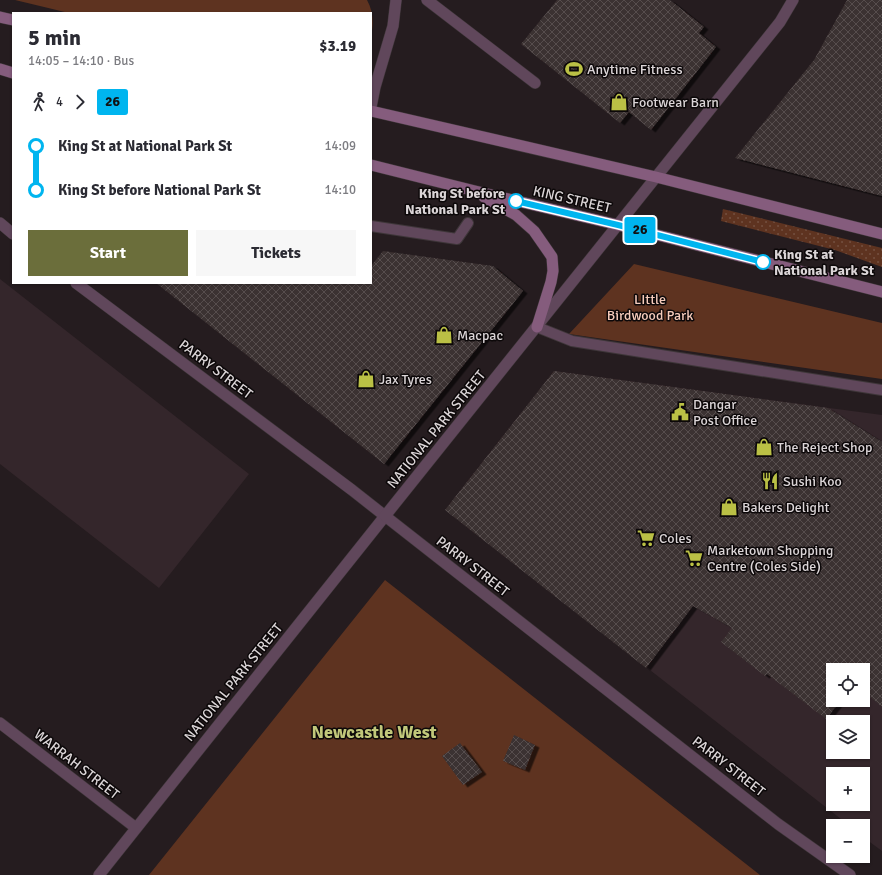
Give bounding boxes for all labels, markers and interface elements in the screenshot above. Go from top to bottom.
text: 5 min [28,24,81,51]
text: $3.19 [319,37,356,55]
text: 14:05 – 14:10 · Bus [28,53,134,69]
sports icon: Anytime Fitness [564,59,584,79]
place label: Anytime Fitness [587,61,683,78]
icon: walk [28,91,50,113]
icon: forward [69,91,91,113]
shop icon: Footwear Barn [609,92,629,112]
text: 26 [105,93,120,110]
text: 4 [56,94,63,110]
place label: Footwear Barn [632,94,719,111]
text: King St at National Park St [58,137,232,155]
text: 14:09 [324,138,356,154]
text: King St before National Park St [58,181,261,199]
text: 14:10 [324,182,356,198]
street label: KING STREET [531,182,613,217]
place label: King St before National Park St [405,185,506,218]
marker: King St before National Park St [508,193,524,209]
line badge: 26 [622,217,658,243]
text: 26 [632,221,648,238]
button: Start [28,230,188,276]
button: Tickets [196,230,356,276]
place label: King St at National Park St [774,246,875,279]
marker: King St at National Park St [755,254,771,270]
park label: LIttle Birdwood Park [607,291,693,324]
shop icon: Macpac [434,325,454,345]
place label: Macpac [457,327,503,344]
street label: PARRY STREET [176,336,256,403]
street label: NATIONAL PARK STREET [384,367,489,492]
shop icon: Jax Tyres [356,369,376,389]
place label: Jax Tyres [379,371,432,388]
place label: Dangar Post Office [693,396,757,429]
public building icon: Dangar Post Office [670,402,690,422]
shop icon: The Reject Shop [754,437,774,457]
place label: The Reject Shop [777,439,872,456]
restaurant icon: Sushi Koo [760,471,780,491]
place label: Sushi Koo [783,473,842,490]
shop icon: Bakers Delight [719,497,739,517]
place label: Bakers Delight [742,499,830,516]
supermarket icon: Coles [636,528,656,548]
place label: Coles [659,530,692,547]
street label: PARRY STREET [433,533,513,600]
place label: Marketown Shopping Centre (Coles Side) [707,542,833,575]
supermarket icon: Marketown Shopping Centre (Coles Side) [684,548,704,568]
street label: NATIONAL PARK STREET [181,620,286,745]
map controls [826,663,870,863]
button: locate [826,663,870,707]
button: layers [826,715,870,759]
district label: Newcastle West [312,721,437,743]
street label: WARRAH STREET [31,726,123,803]
street label: PARRY STREET [689,733,769,800]
button: + [826,767,870,811]
button: − [826,819,870,863]

